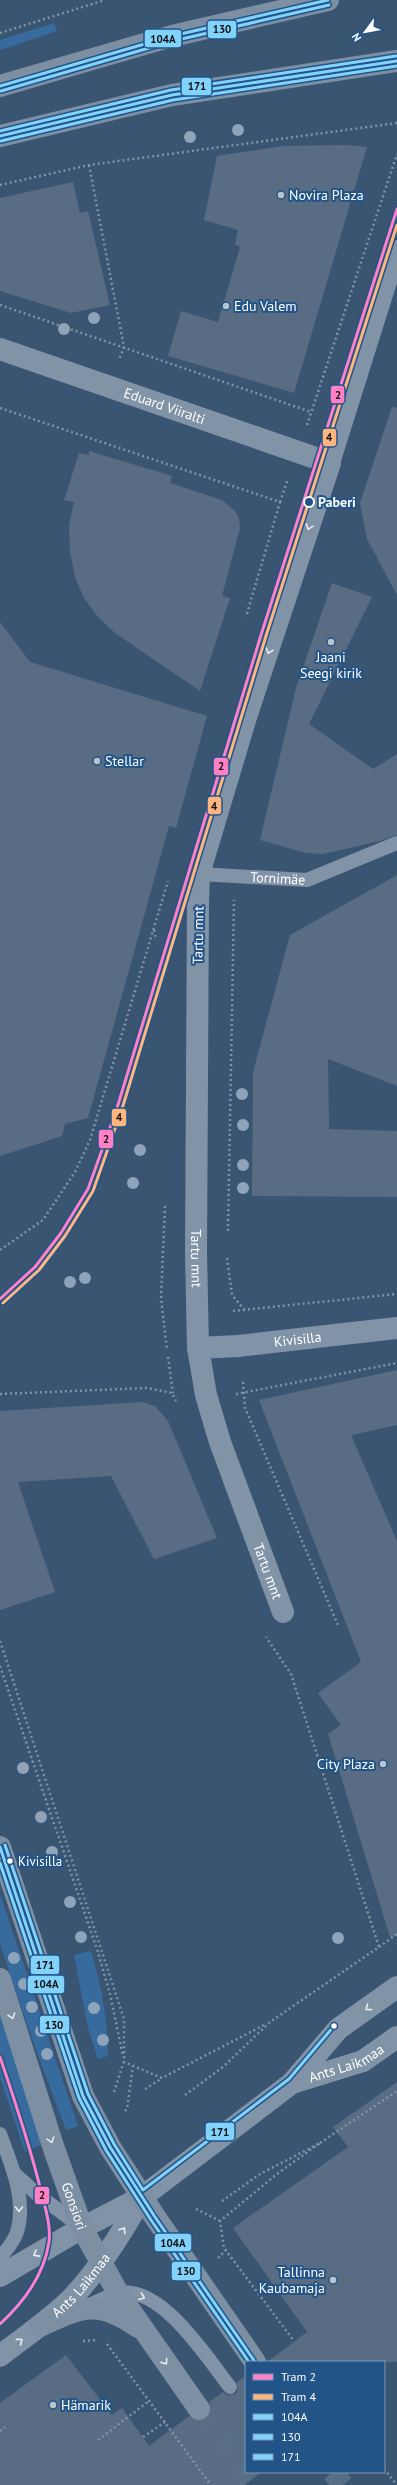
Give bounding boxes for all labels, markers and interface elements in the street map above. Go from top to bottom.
north arrow [345,12,385,52]
line badge: 130 [207,20,237,39]
text: 130 [213,22,231,36]
line badge: 104A [144,29,182,48]
text: N [349,31,364,44]
text: 104A [150,32,176,46]
line badge: 171 [181,77,212,96]
text: 171 [188,79,206,93]
place label: Novira Plaza [289,186,364,204]
marker: Novira Plaza [276,190,286,200]
place label: Edu Valem [234,297,297,315]
marker: Edu Valem [221,301,231,311]
street label: Eduard Viiralti [121,383,208,428]
line badge: 2 [330,385,345,404]
text: 2 [335,388,341,402]
line badge: 4 [322,428,337,447]
text: 4 [326,430,333,444]
place label: Paberi [318,493,356,511]
marker: Paberi [303,496,315,508]
one-way arrow [306,524,314,531]
marker: Jaani Seegi kirik [326,637,336,647]
one-way arrow [265,647,273,654]
place label: Jaani Seegi kirik [300,648,362,682]
place label: Stellar [105,752,144,770]
marker: Stellar [92,756,102,766]
line badge: 2 [213,757,229,776]
text: 2 [218,759,224,773]
line badge: 4 [207,796,222,815]
text: 4 [211,799,218,813]
street label: Tornimäe [250,868,306,889]
street label: Tartu mnt [188,905,208,964]
line badge: 4 [111,1108,127,1127]
text: 4 [116,1110,123,1124]
line badge: 2 [98,1129,114,1149]
text: 2 [103,1132,109,1146]
street label: Tartu mnt [187,1229,206,1288]
street label: Kivisilla [273,1328,322,1351]
street label: Tartu mnt [249,1541,287,1602]
place label: City Plaza [317,1755,375,1773]
marker: City Plaza [378,1759,388,1769]
place label: Kivisilla [18,1853,62,1870]
marker: Kivisilla [5,1856,15,1866]
line badge: 171 [30,1955,60,1975]
text: 171 [36,1958,54,1972]
line badge: 104A [27,1975,65,1994]
text: 104A [33,1977,59,1991]
one-way arrow [365,2003,372,2010]
one-way arrow [8,2012,16,2019]
line badge: 130 [39,2015,70,2034]
text: 130 [45,2018,63,2032]
unlabelled marker [329,2021,339,2031]
street label: Ants Laikmaa [307,2040,388,2086]
line badge: 171 [205,2122,235,2141]
text: 171 [211,2125,229,2139]
one-way arrow [46,2136,55,2143]
street label: Gonsiori [58,2180,91,2232]
line badge: 2 [34,2186,50,2205]
text: 2 [39,2188,45,2202]
one-way arrow [15,2206,23,2212]
one-way arrow [118,2228,125,2235]
line badge: 104A [154,2233,192,2252]
text: 104A [160,2236,186,2250]
one-way arrow [33,2249,40,2256]
street label: Ants Laikmaa [48,2249,114,2321]
line badge: 130 [171,2261,201,2281]
place label: Tallinna Kaubamaja [259,2263,325,2297]
text: 130 [177,2264,195,2278]
marker: Tallinna Kaubamaja [328,2275,338,2285]
one-way arrow [139,2292,146,2300]
one-way arrow [16,2338,23,2346]
one-way arrow [160,2358,168,2365]
legend [245,2361,385,2473]
text: Tram 2 [281,2369,316,2384]
text: Tram 4 [281,2389,316,2404]
place label: Hämarik [61,2396,111,2414]
marker: Hämarik [48,2400,58,2410]
text: 104A [281,2409,308,2424]
text: 130 [281,2429,301,2444]
text: 171 [281,2449,301,2464]

